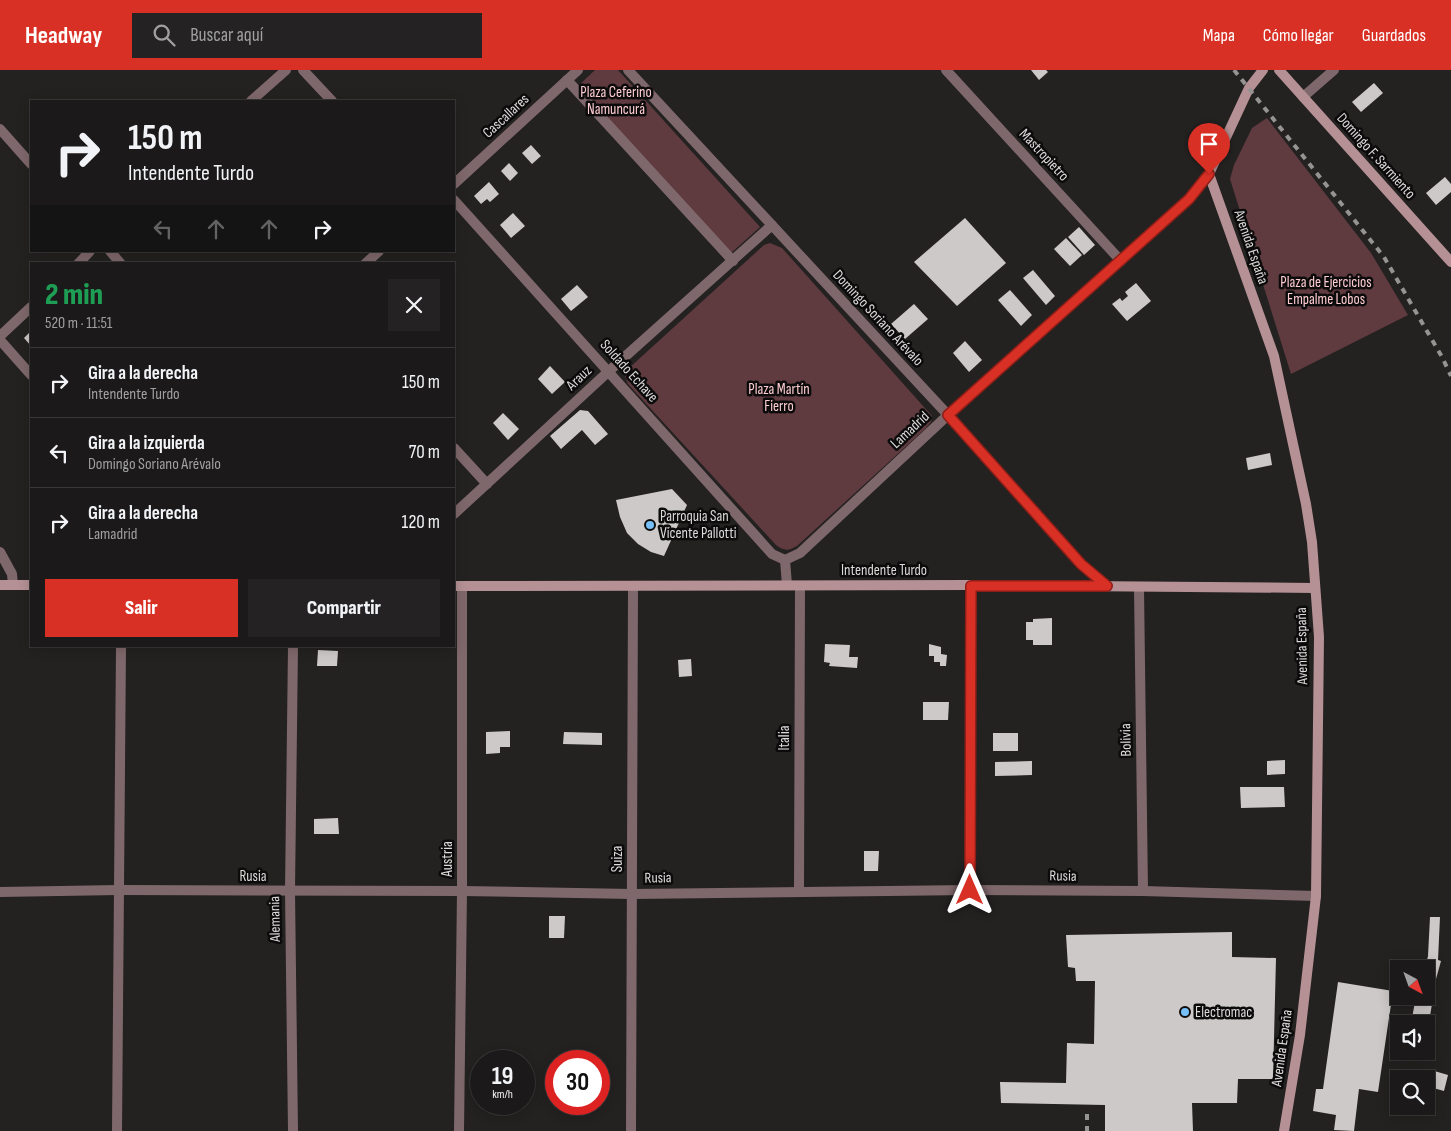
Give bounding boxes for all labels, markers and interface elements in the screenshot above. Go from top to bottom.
search box [132,13,482,58]
text: Headway [25,21,102,50]
icon: search [150,21,178,49]
text: Buscar aquí [190,24,263,47]
text: Mapa [1203,25,1235,46]
text: Cómo llegar [1263,25,1334,46]
text: Guardados [1362,25,1426,46]
park label: Plaza Ceferino Namuncurá [580,83,652,119]
street label: Cascallares [479,90,533,142]
street label: Domingo F. Sarmiento [1332,109,1420,203]
text: 150 m [128,117,202,160]
icon: right [45,120,110,185]
pin [1188,123,1230,174]
street label: Mastropietro [1015,125,1073,185]
icon: arrive [1195,130,1223,158]
text: Intendente Turdo [128,160,254,187]
street label: Avenida España [1229,206,1273,287]
icon: left [149,215,177,243]
icon: ahead [202,215,230,243]
icon: ahead [255,215,283,243]
icon: right [308,215,336,243]
street label: Domingo Soriano Arévalo [829,266,927,370]
park label: Plaza de Ejercicios Empalme Lobos [1280,273,1372,309]
text: 2 min [45,277,103,313]
button: close [388,279,440,331]
text: 520 m · 11:51 [45,314,112,333]
street label: Soldado Echave [596,336,662,406]
street label: Arauz [561,361,596,395]
text: Gira a la derecha [88,362,198,385]
icon: right [45,369,73,397]
text: 150 m [402,371,440,394]
park label: Plaza Martín Fierro [748,380,810,416]
text: Intendente Turdo [88,385,180,404]
street label: Lamadrid [887,407,933,453]
text: Gira a la izquierda [88,432,205,455]
icon: left [45,439,73,467]
text: 70 m [409,441,440,464]
text: Domingo Soriano Arévalo [88,455,221,474]
text: Gira a la derecha [88,502,198,525]
place label: Parroquia San Vicente Pallotti [660,507,737,543]
icon: right [45,509,73,537]
text: 120 m [402,511,440,534]
marker: Parroquia San Vicente Pallotti [644,519,656,531]
text: Lamadrid [88,525,137,544]
street label: Intendente Turdo [841,561,927,580]
button: Salir [45,579,238,637]
button: Compartir [248,579,440,637]
street label: Avenida España [1292,607,1312,686]
street label: Bolivia [1116,723,1136,757]
street label: Italia [775,725,794,750]
street label: Austria [438,841,457,878]
street label: Suiza [608,845,627,872]
position arrow [943,863,995,915]
street label: Rusia [1049,866,1077,886]
street label: Rusia [239,867,267,886]
street label: Rusia [644,868,672,888]
street label: Alemania [265,896,285,943]
north arrow [1390,960,1435,1005]
map controls [1390,960,1435,1115]
place label: Electromac [1195,1003,1252,1022]
marker: Electromac [1179,1006,1191,1018]
street label: Avenida España [1267,1008,1297,1089]
button: sound [1390,1015,1435,1060]
speed limit sign: 30 [545,1050,610,1115]
text: 19 [492,1061,513,1092]
button: search [1390,1070,1435,1115]
text: km/h [492,1087,513,1102]

